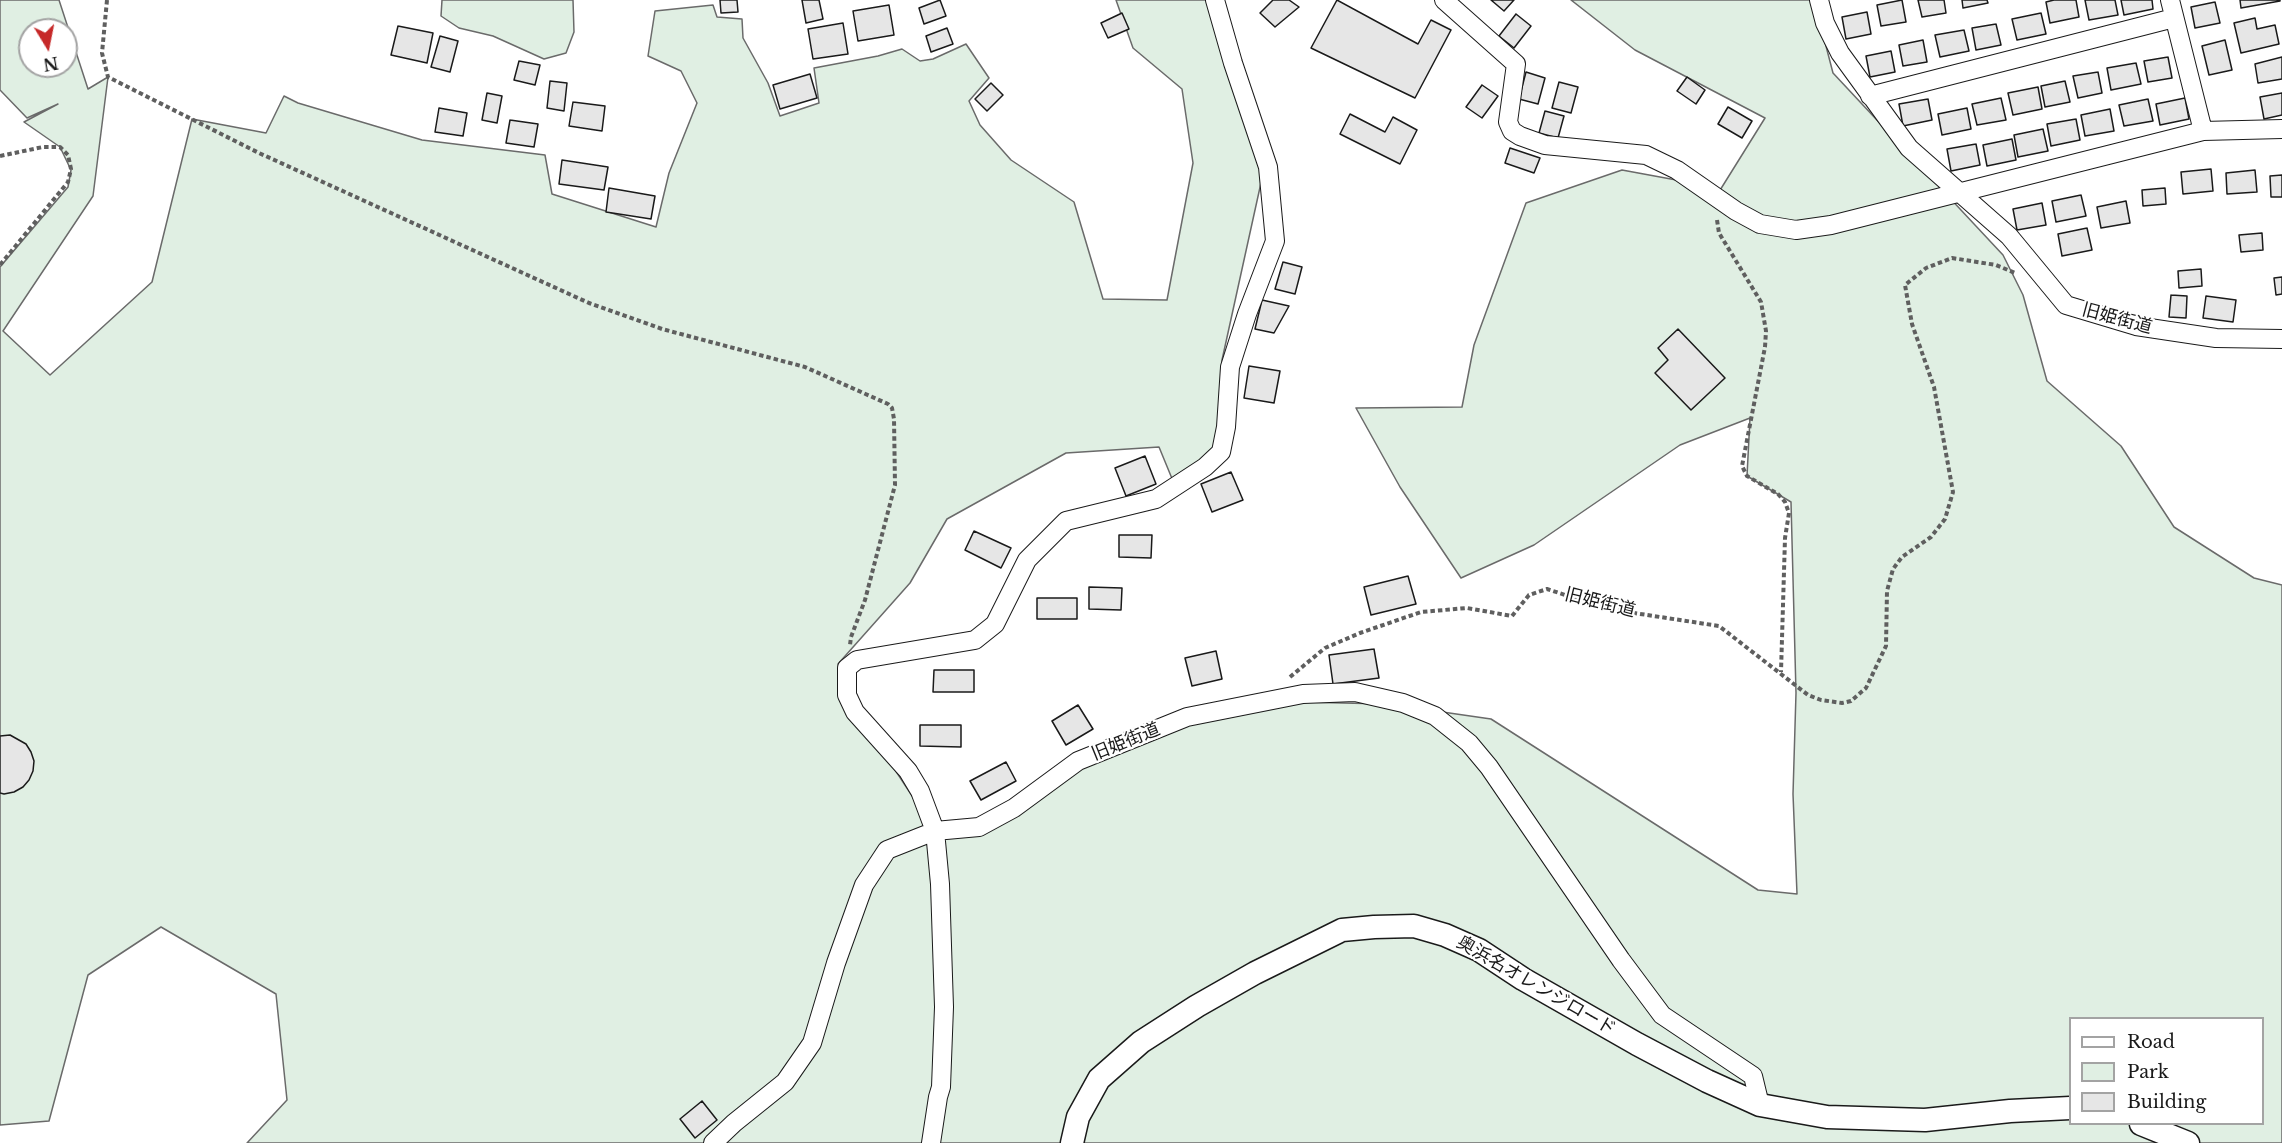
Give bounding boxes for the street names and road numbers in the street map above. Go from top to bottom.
street label: 旧姫街道 [2079,299,2155,339]
street label: 旧姫街道 [1562,584,1638,622]
street label: 旧姫街道 [1089,719,1163,765]
street label: 奥浜名オレンジロード [1453,932,1619,1040]

